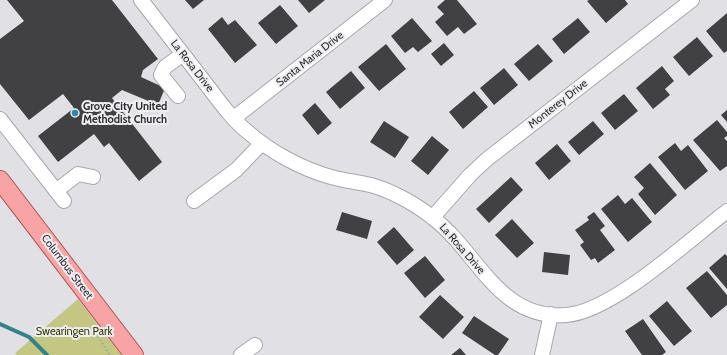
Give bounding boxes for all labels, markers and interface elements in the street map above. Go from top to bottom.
street label: Santa Maria Drive [274,29,346,89]
street label: La Rosa Drive [167,37,217,95]
street label: Monterey Drive [526,77,590,131]
place label: Grove City United Methodist Church [83,100,167,126]
marker: Grove City United Methodist Church [70,108,80,118]
street label: La Rosa Drive [436,221,488,277]
street label: Columbus Street [38,232,96,302]
park label: Swearingen Park [36,325,112,339]

